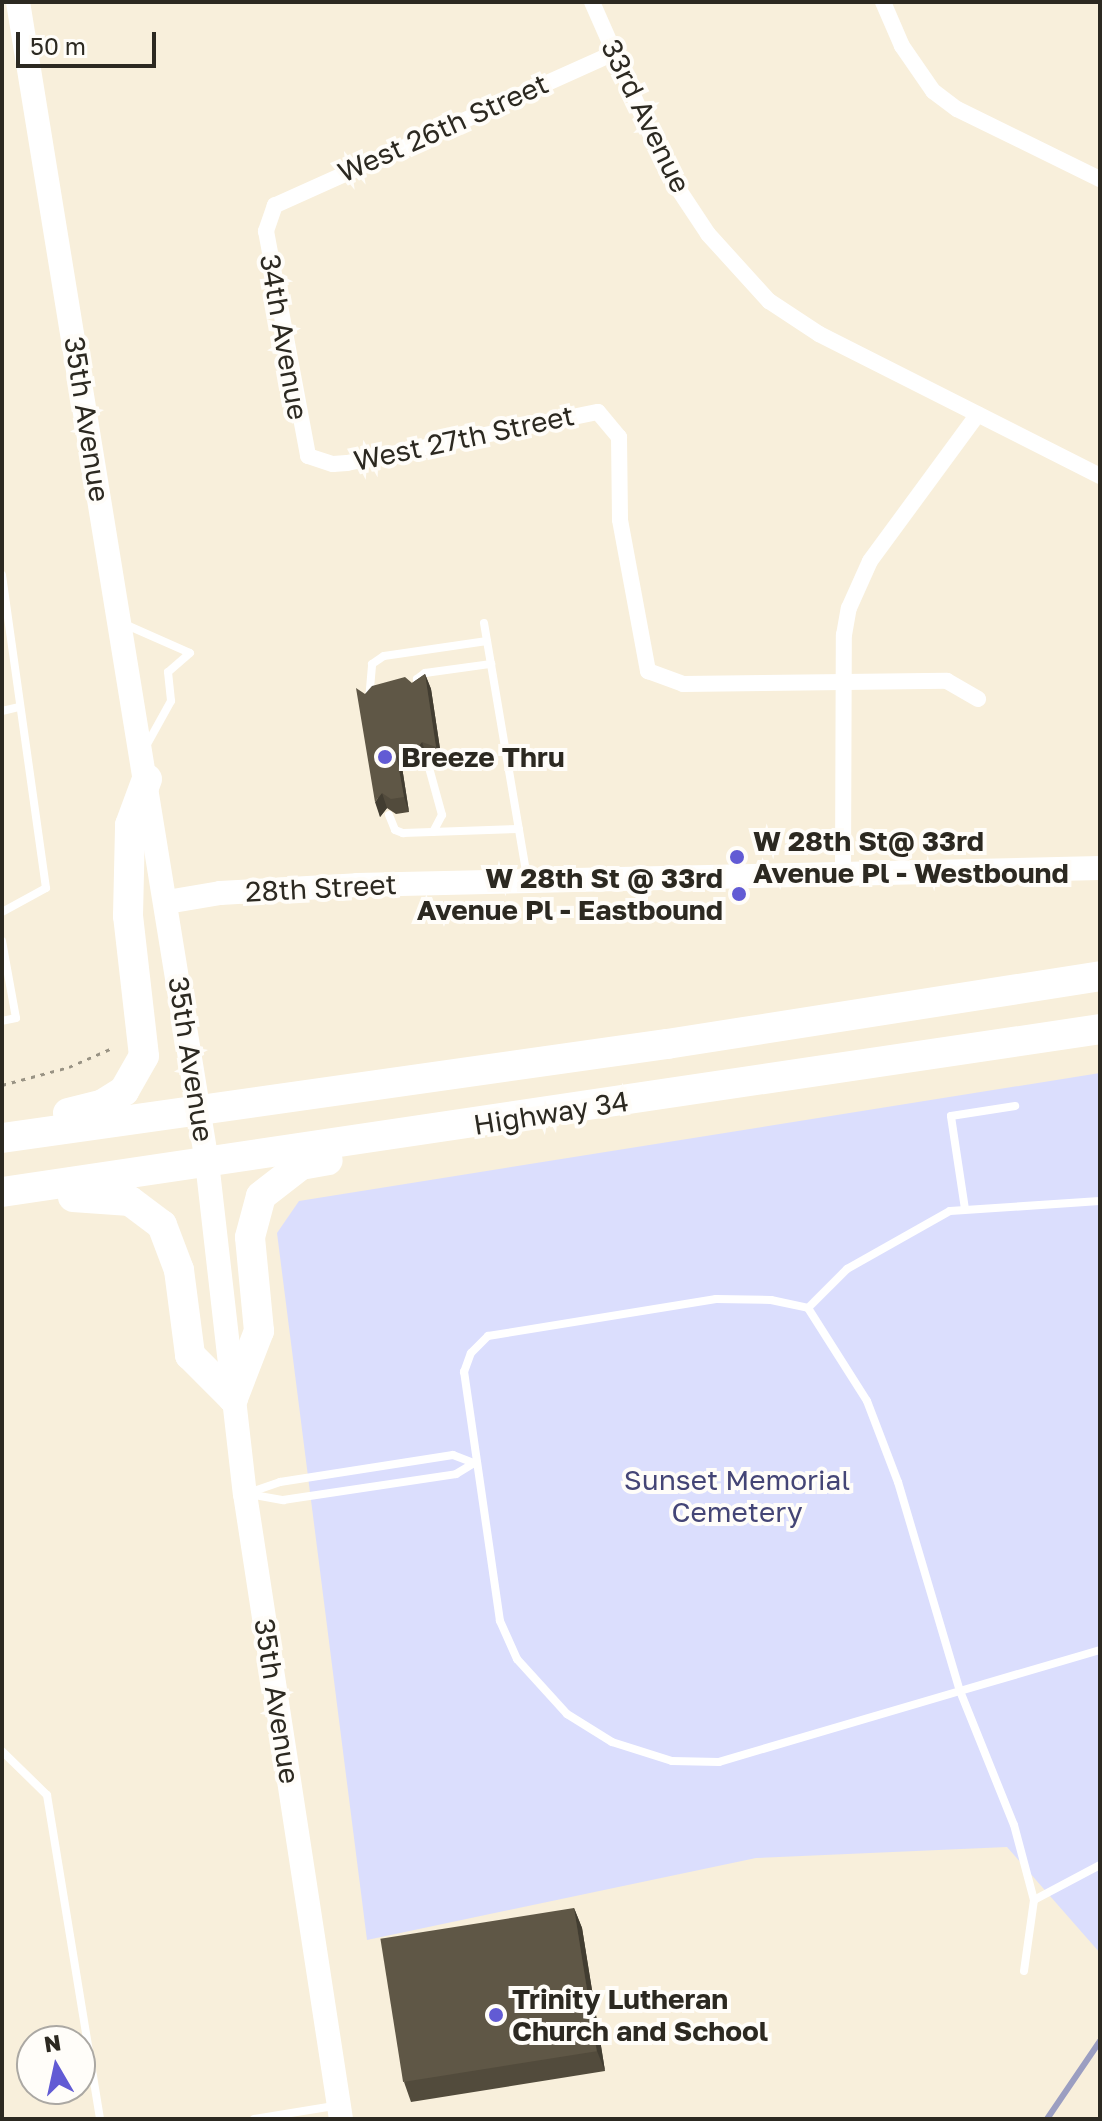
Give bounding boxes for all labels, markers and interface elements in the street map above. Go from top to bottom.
scale bar [20,16,160,66]
text: 50 m [30,31,86,60]
street label: 33rd Avenue [594,34,698,198]
street label: West 26th Street [333,67,553,189]
street label: 34th Avenue [253,251,315,423]
street label: 35th Avenue [57,334,117,504]
street label: West 27th Street [351,398,577,478]
place label: Breeze Thru [401,740,565,774]
marker: Breeze Thru [376,748,394,766]
place label: W 28th St@ 33rd Avenue Pl - Westbound [753,824,1069,890]
marker: W 28th St@ 33rd Avenue Pl - Westbound [728,848,746,866]
place label: W 28th St @ 33rd Avenue Pl - Eastbound [417,861,723,927]
street label: 28th Street [244,867,398,909]
marker: W 28th St @ 33rd Avenue Pl - Eastbound [730,885,748,903]
street label: 35th Avenue [161,974,221,1144]
street label: Highway 34 [471,1084,631,1142]
park label: Sunset Memorial Cemetery [624,1463,850,1529]
street label: 35th Avenue [247,1616,307,1786]
place label: Trinity Lutheran Church and School [512,1982,768,2048]
marker: Trinity Lutheran Church and School [487,2006,505,2024]
north arrow [16,2025,96,2105]
text: N [42,2028,63,2057]

